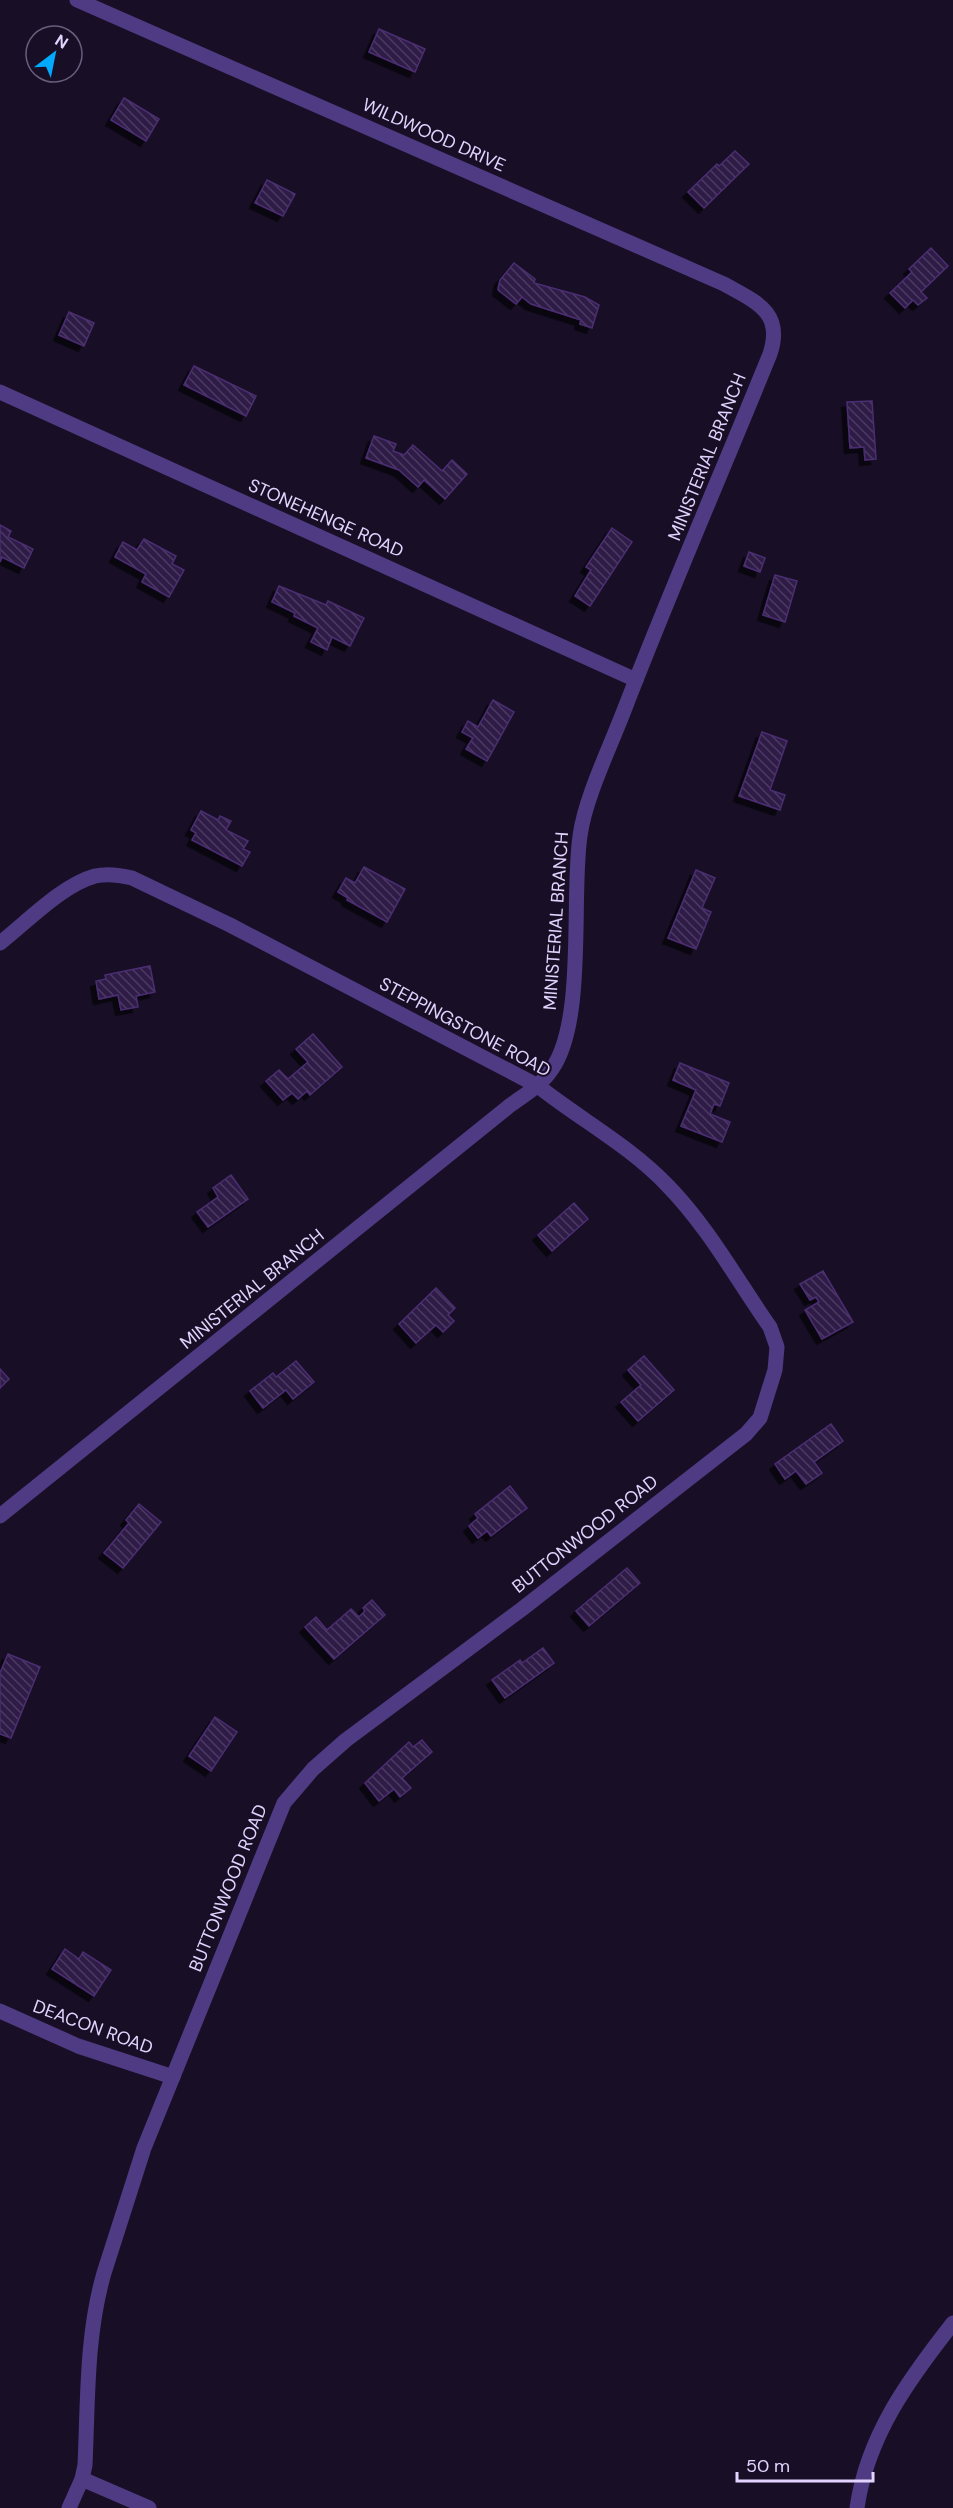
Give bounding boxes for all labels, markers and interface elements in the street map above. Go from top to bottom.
north arrow [24,24,84,84]
text: N [51,30,72,54]
street label: WILDWOOD DRIVE [359,93,509,177]
street label: MINISTERIAL BRANCH [662,370,752,544]
street label: STONEHENGE ROAD [245,473,407,563]
street label: MINISTERIAL BRANCH [538,831,574,1011]
street label: STEPPINGSTONE ROAD [375,972,555,1082]
street label: MINISTERIAL BRANCH [175,1223,329,1355]
street label: BUTTONWOOD ROAD [507,1470,663,1598]
street label: BUTTONWOOD ROAD [183,1801,273,1975]
street label: DEACON ROAD [30,1994,156,2060]
scale bar [737,2445,874,2483]
text: 50 m [746,2454,790,2478]

